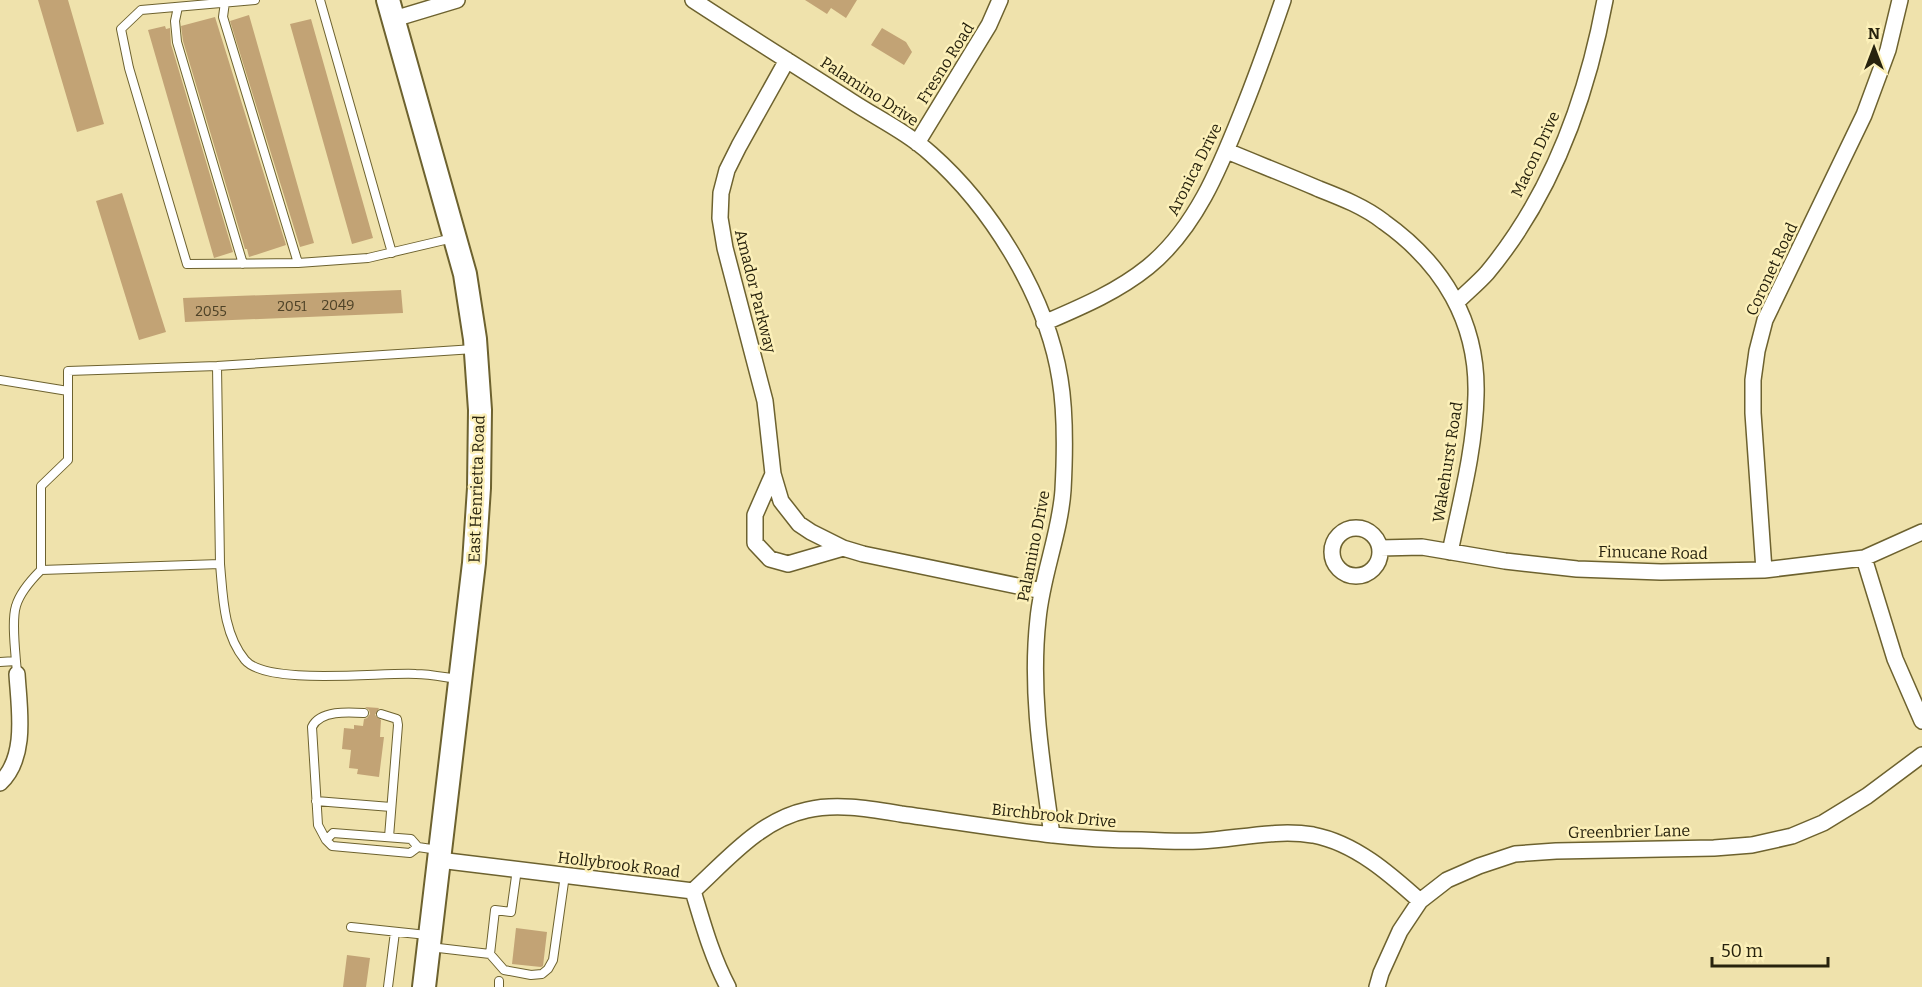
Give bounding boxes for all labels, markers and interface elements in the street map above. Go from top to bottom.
north arrow [1844,18,1904,78]
street label: Fresno Road [913,19,978,107]
text: N [1868,24,1880,43]
street label: Palamino Drive [817,53,922,130]
street label: Macon Drive [1507,108,1564,200]
street label: Aronica Drive [1163,120,1226,219]
street label: Coronet Road [1742,219,1802,319]
street label: Amador Parkway [731,227,780,355]
house number: 2049 [322,297,354,314]
house number: 2051 [277,298,307,315]
house number: 2055 [195,303,227,320]
street label: Wakehurst Road [1429,400,1467,524]
street label: East Henrietta Road [464,414,489,563]
street label: Palamino Drive [1013,489,1054,603]
street label: Finucane Road [1598,542,1709,563]
street label: Birchbrook Drive [991,799,1117,831]
street label: Greenbrier Lane [1568,821,1690,842]
street label: Hollybrook Road [557,848,682,881]
scale bar [1712,930,1828,968]
text: 50 m [1721,940,1763,962]

